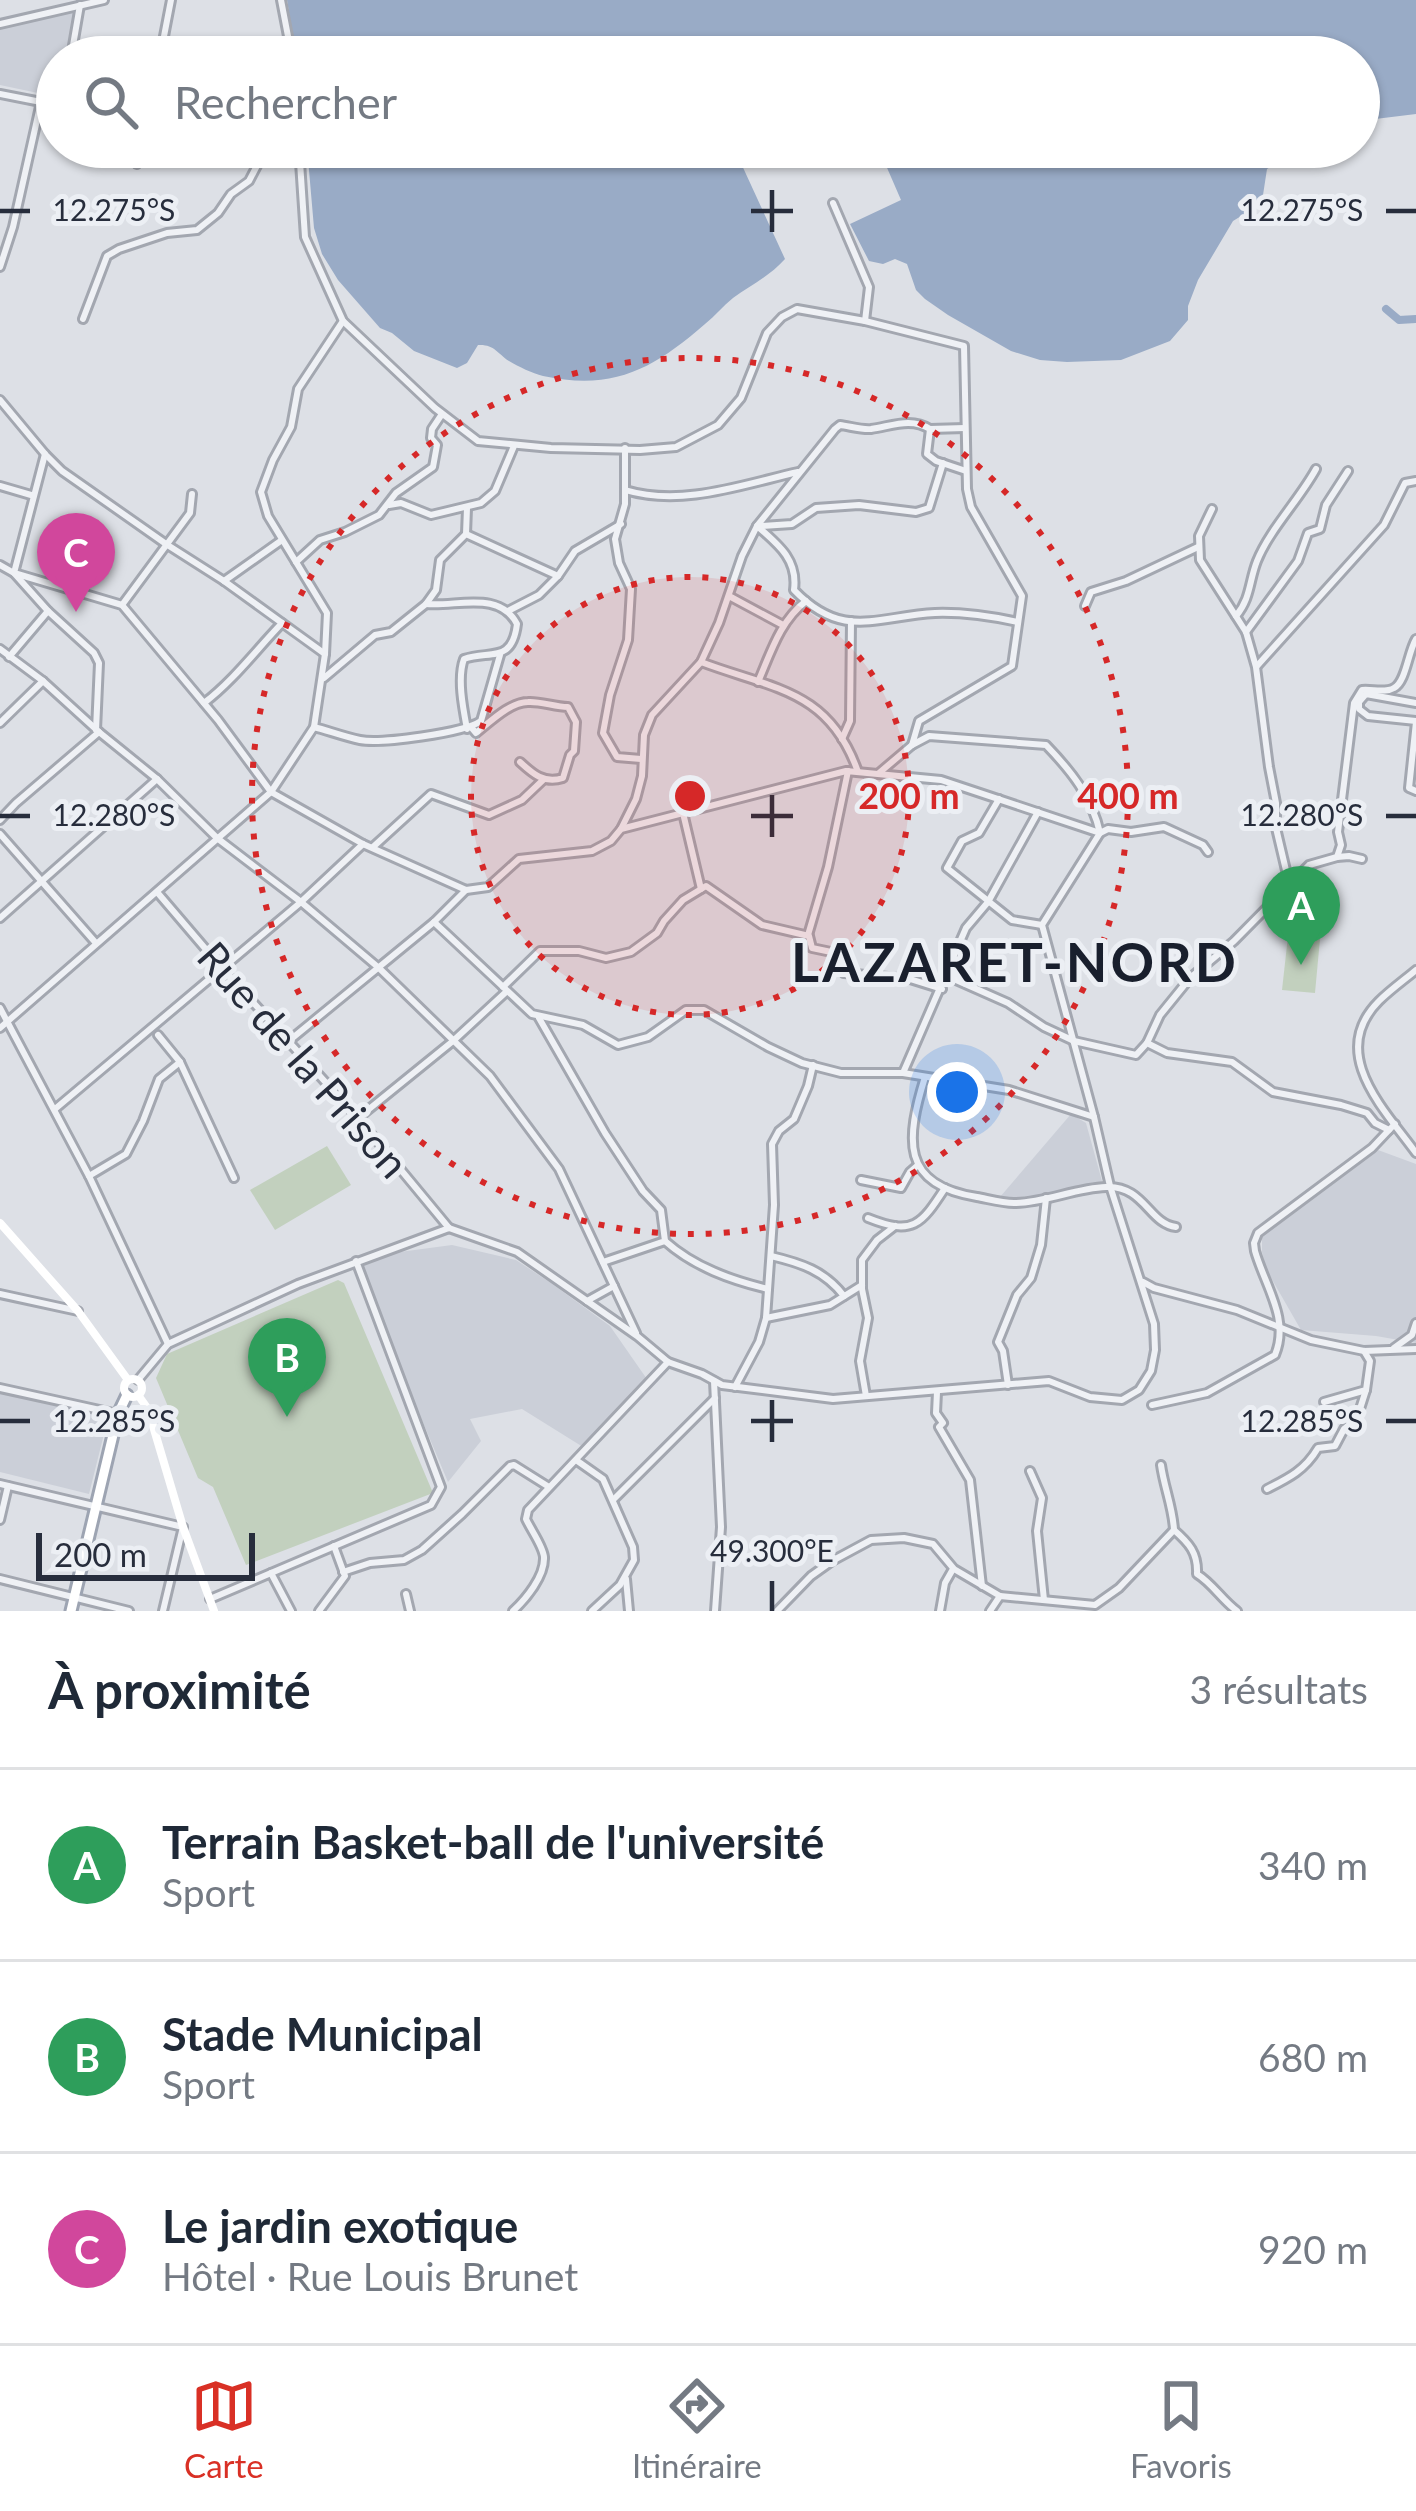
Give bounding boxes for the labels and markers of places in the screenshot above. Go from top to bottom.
pin: C [37,513,115,612]
centre of rings [669,775,711,817]
pin: A [1262,866,1340,965]
pin: B [248,1318,326,1417]

